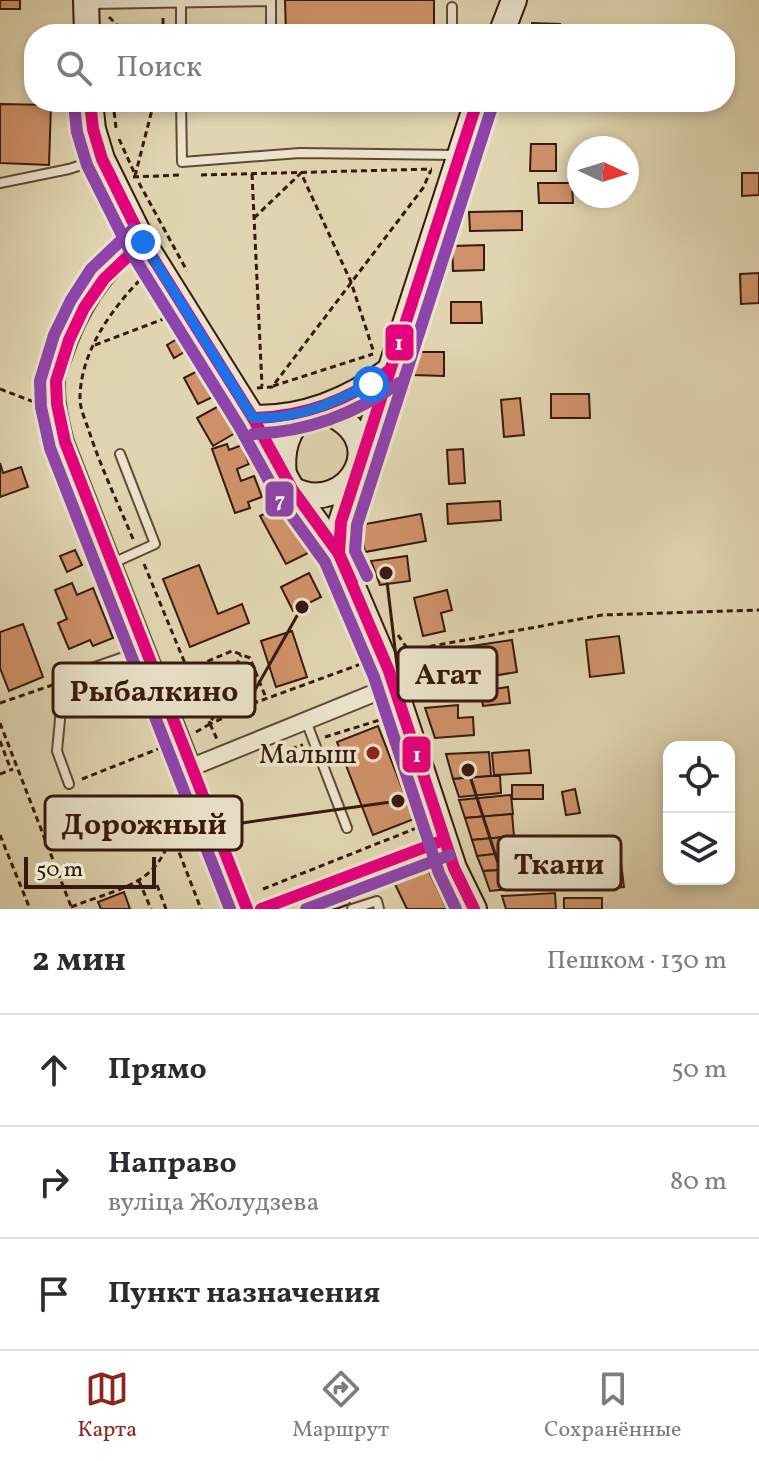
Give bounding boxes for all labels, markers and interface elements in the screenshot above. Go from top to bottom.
search box [24,24,735,112]
icon: search [52,46,96,90]
text: Поиск [116,47,202,89]
north arrow [567,136,639,208]
route end [125,224,161,260]
line badge: 1 [384,323,415,362]
text: 1 [395,329,403,360]
route start [353,366,389,402]
line badge: 7 [264,480,295,518]
text: 7 [275,486,285,517]
callout: Агат [398,647,497,701]
text: Агат [414,655,482,697]
callout: Рыбалкино [53,663,255,717]
text: Рыбалкино [69,672,239,714]
line badge: 1 [401,735,432,774]
place label: Малыш [259,736,357,775]
text: 1 [413,741,421,772]
map controls [663,741,735,885]
button: locate [663,741,735,813]
marker: Малыш [364,744,382,762]
callout: Дорожный [45,796,242,850]
text: Дорожный [61,805,227,847]
button: layers [663,813,735,885]
callout: Ткани [498,836,621,890]
text: Ткани [514,845,604,887]
scale bar [24,853,156,889]
text: 50 m [36,855,83,886]
text: 2 мин [32,938,126,985]
text: Пешком · 130 m [547,943,727,979]
icon: ahead [32,1048,76,1092]
text: Прямо [108,1049,207,1091]
text: 50 m [671,1052,727,1088]
text: Направо [108,1143,237,1185]
icon: right [32,1160,76,1204]
text: 80 m [670,1164,727,1200]
text: вуліца Жолудзева [108,1185,319,1221]
icon: arrive [32,1272,76,1316]
text: Пункт назначения [108,1273,380,1315]
tab: Карта [77,1367,137,1446]
tab: Маршрут [292,1367,389,1446]
tab: Сохранённые [544,1367,681,1446]

